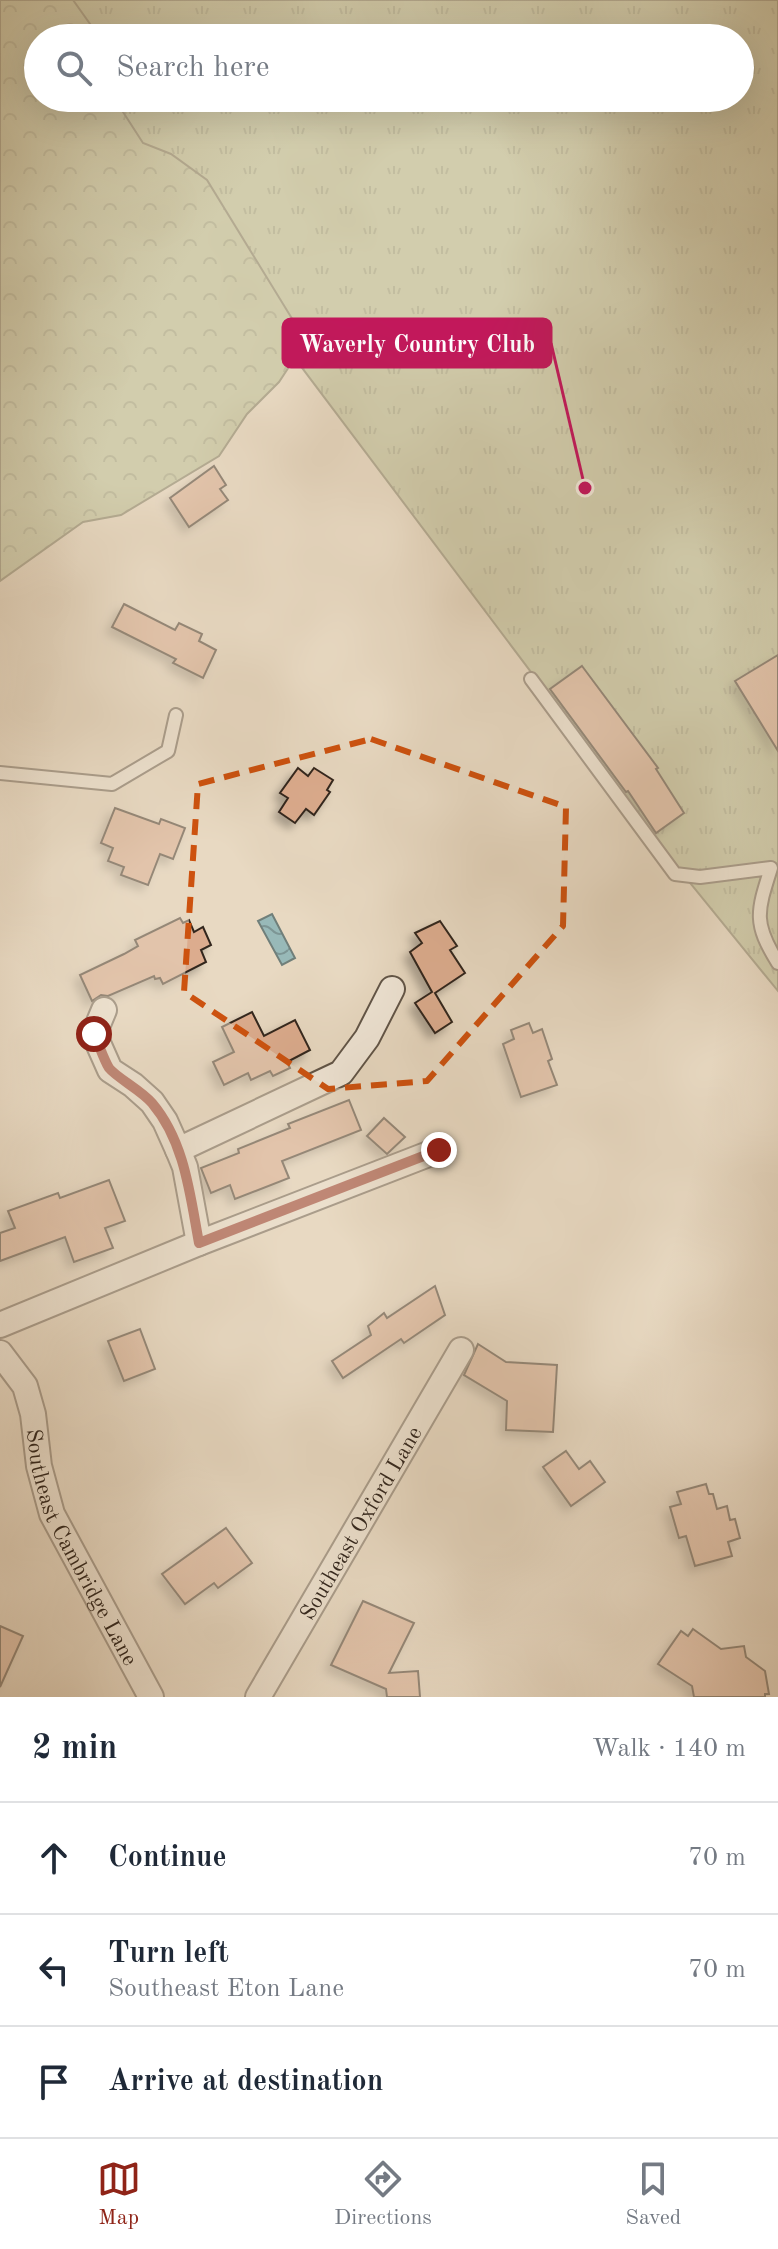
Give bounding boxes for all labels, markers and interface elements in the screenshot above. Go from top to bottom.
search box [24,24,754,112]
icon: search [52,46,96,90]
text: Search here [116,53,270,83]
callout: Waverly Country Club [283,319,551,367]
text: Waverly Country Club [299,334,535,358]
route start [76,1016,112,1052]
route end [421,1132,457,1168]
street label: Southeast Oxford Lane [297,1423,427,1624]
street label: Southeast Cambridge Lane [22,1428,141,1670]
text: 2 min [32,1732,117,1766]
text: Walk · 140 m [592,1736,746,1762]
icon: ahead [32,1836,76,1880]
text: Continue [108,1843,227,1873]
text: 70 m [688,1845,746,1871]
text: Turn left [108,1939,229,1969]
icon: left [32,1948,76,1992]
text: 70 m [688,1957,746,1983]
text: Southeast Eton Lane [108,1976,344,2002]
icon: arrive [32,2060,76,2104]
text: Arrive at destination [108,2067,383,2097]
tab: Map [97,2157,141,2232]
tab: Directions [334,2157,432,2232]
tab: Saved [625,2157,681,2232]

